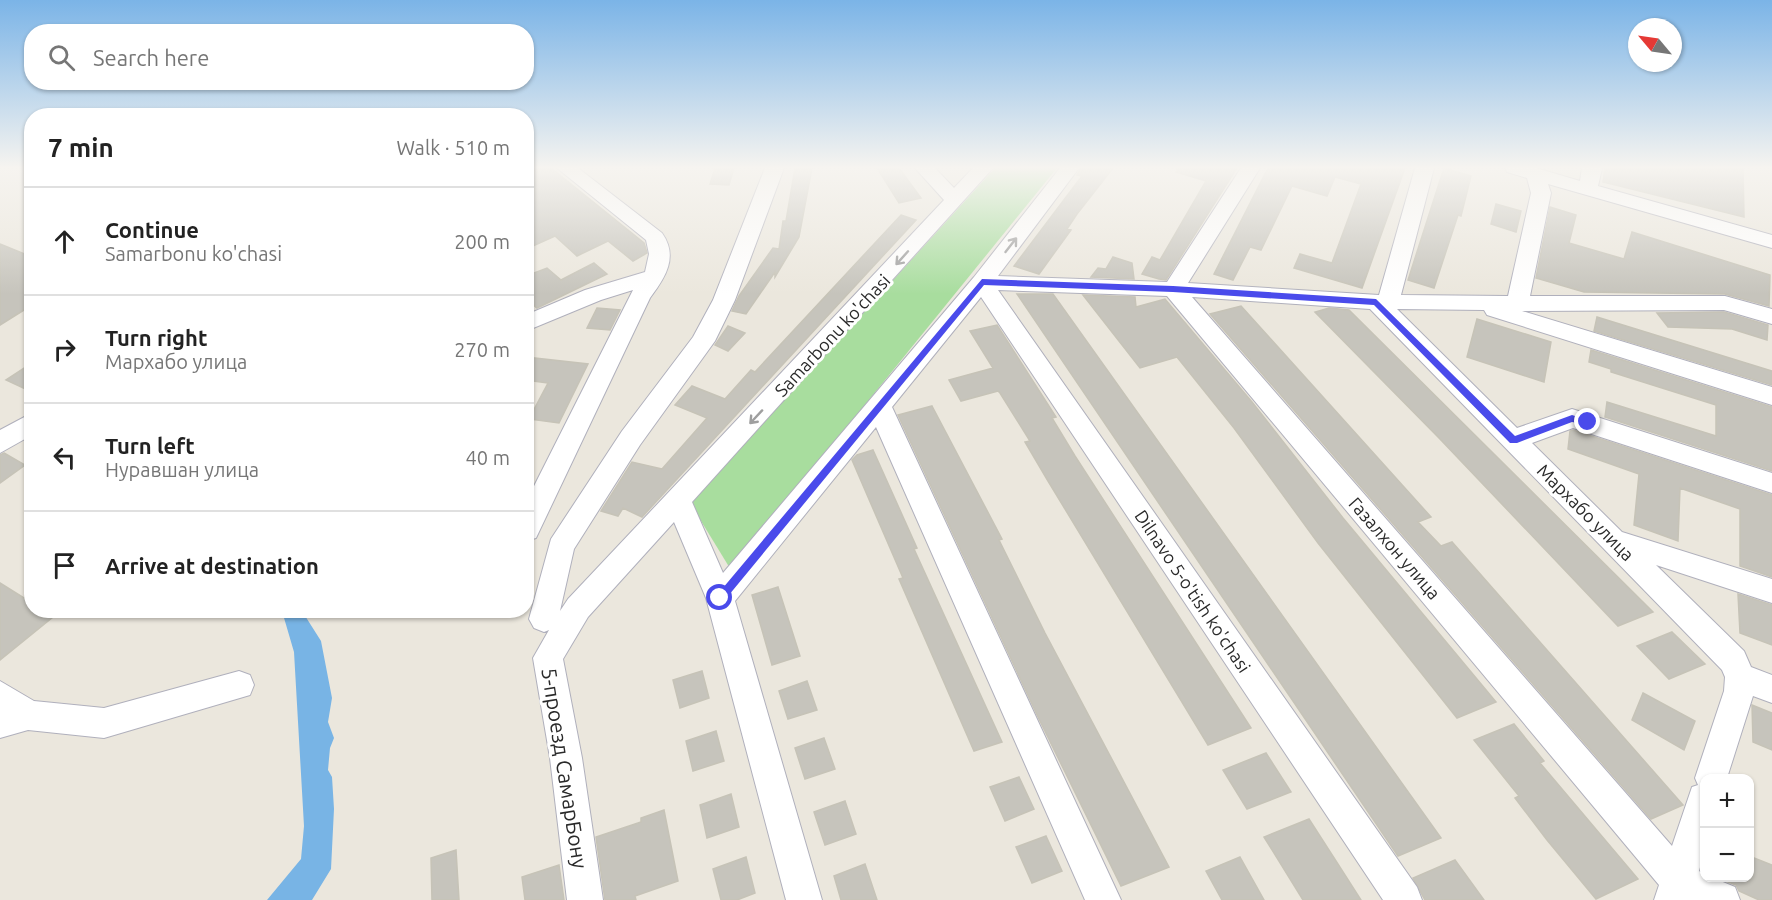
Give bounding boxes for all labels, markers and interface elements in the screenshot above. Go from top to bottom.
north arrow [1628,18,1682,72]
search box [24,24,534,90]
icon: search [45,41,78,74]
text: Search here [93,45,209,70]
text: 7 min [48,133,114,162]
text: Walk · 510 m [397,136,510,159]
text: Continue [105,217,199,242]
icon: ahead [48,225,81,258]
text: 200 m [454,230,510,253]
one-way arrow [1005,237,1017,253]
text: Samarbonu ko'chasi [105,242,282,265]
one-way arrow [895,250,909,265]
street label: Samarbonu ko'chasi [770,270,894,400]
text: Turn right [105,325,207,350]
icon: right [48,333,81,366]
text: 270 m [454,338,510,361]
text: Мархабо улица [105,350,247,373]
route end [1574,408,1600,434]
one-way arrow [749,409,763,424]
text: Turn left [105,433,195,458]
icon: left [48,441,81,474]
text: 40 m [466,446,510,469]
text: Нуравшан улица [105,458,259,481]
street label: Мархабо улица [1534,460,1638,564]
street label: Газалхон улица [1345,493,1445,603]
street label: Dilnavo 5-o'tish ko'chasi [1131,506,1255,676]
icon: arrive [48,549,81,582]
text: Arrive at destination [105,553,319,578]
route start [706,584,732,610]
street label: 5-проезд СамарБону [537,666,593,870]
map controls [1700,774,1754,882]
button: + [1700,774,1754,828]
button: − [1700,828,1754,882]

